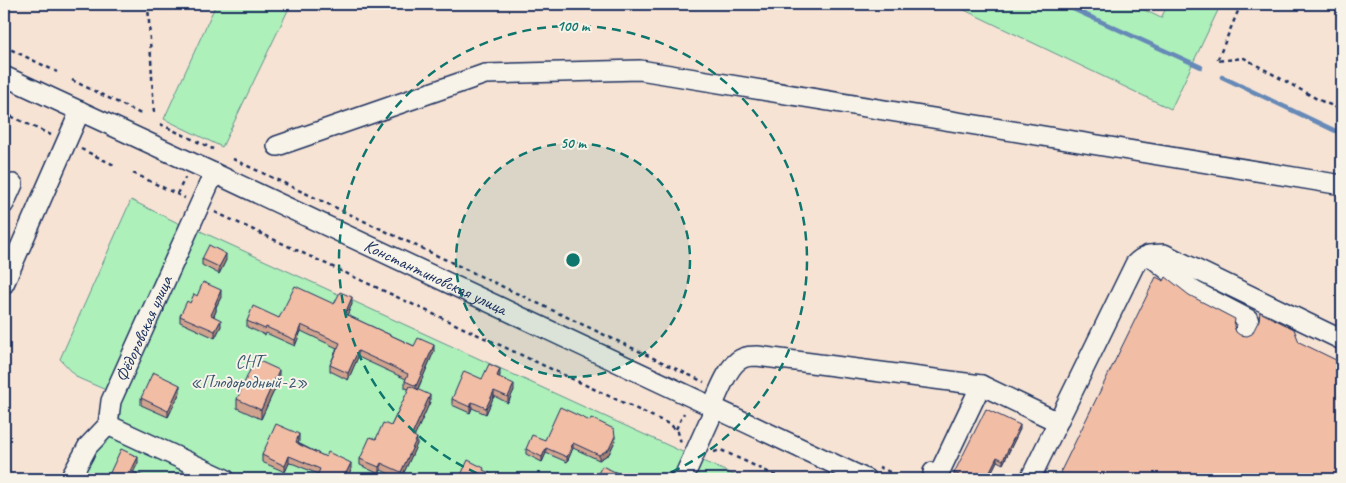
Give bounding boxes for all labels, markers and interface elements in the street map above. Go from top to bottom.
text: 100 m [557,17,591,36]
text: 50 m [560,134,587,153]
street label: Константиновская улица [361,234,512,320]
centre of rings [564,251,582,269]
street label: Фёдоровская улица [110,271,178,385]
park label: СНТ «Плодородный-2» [190,350,308,393]

